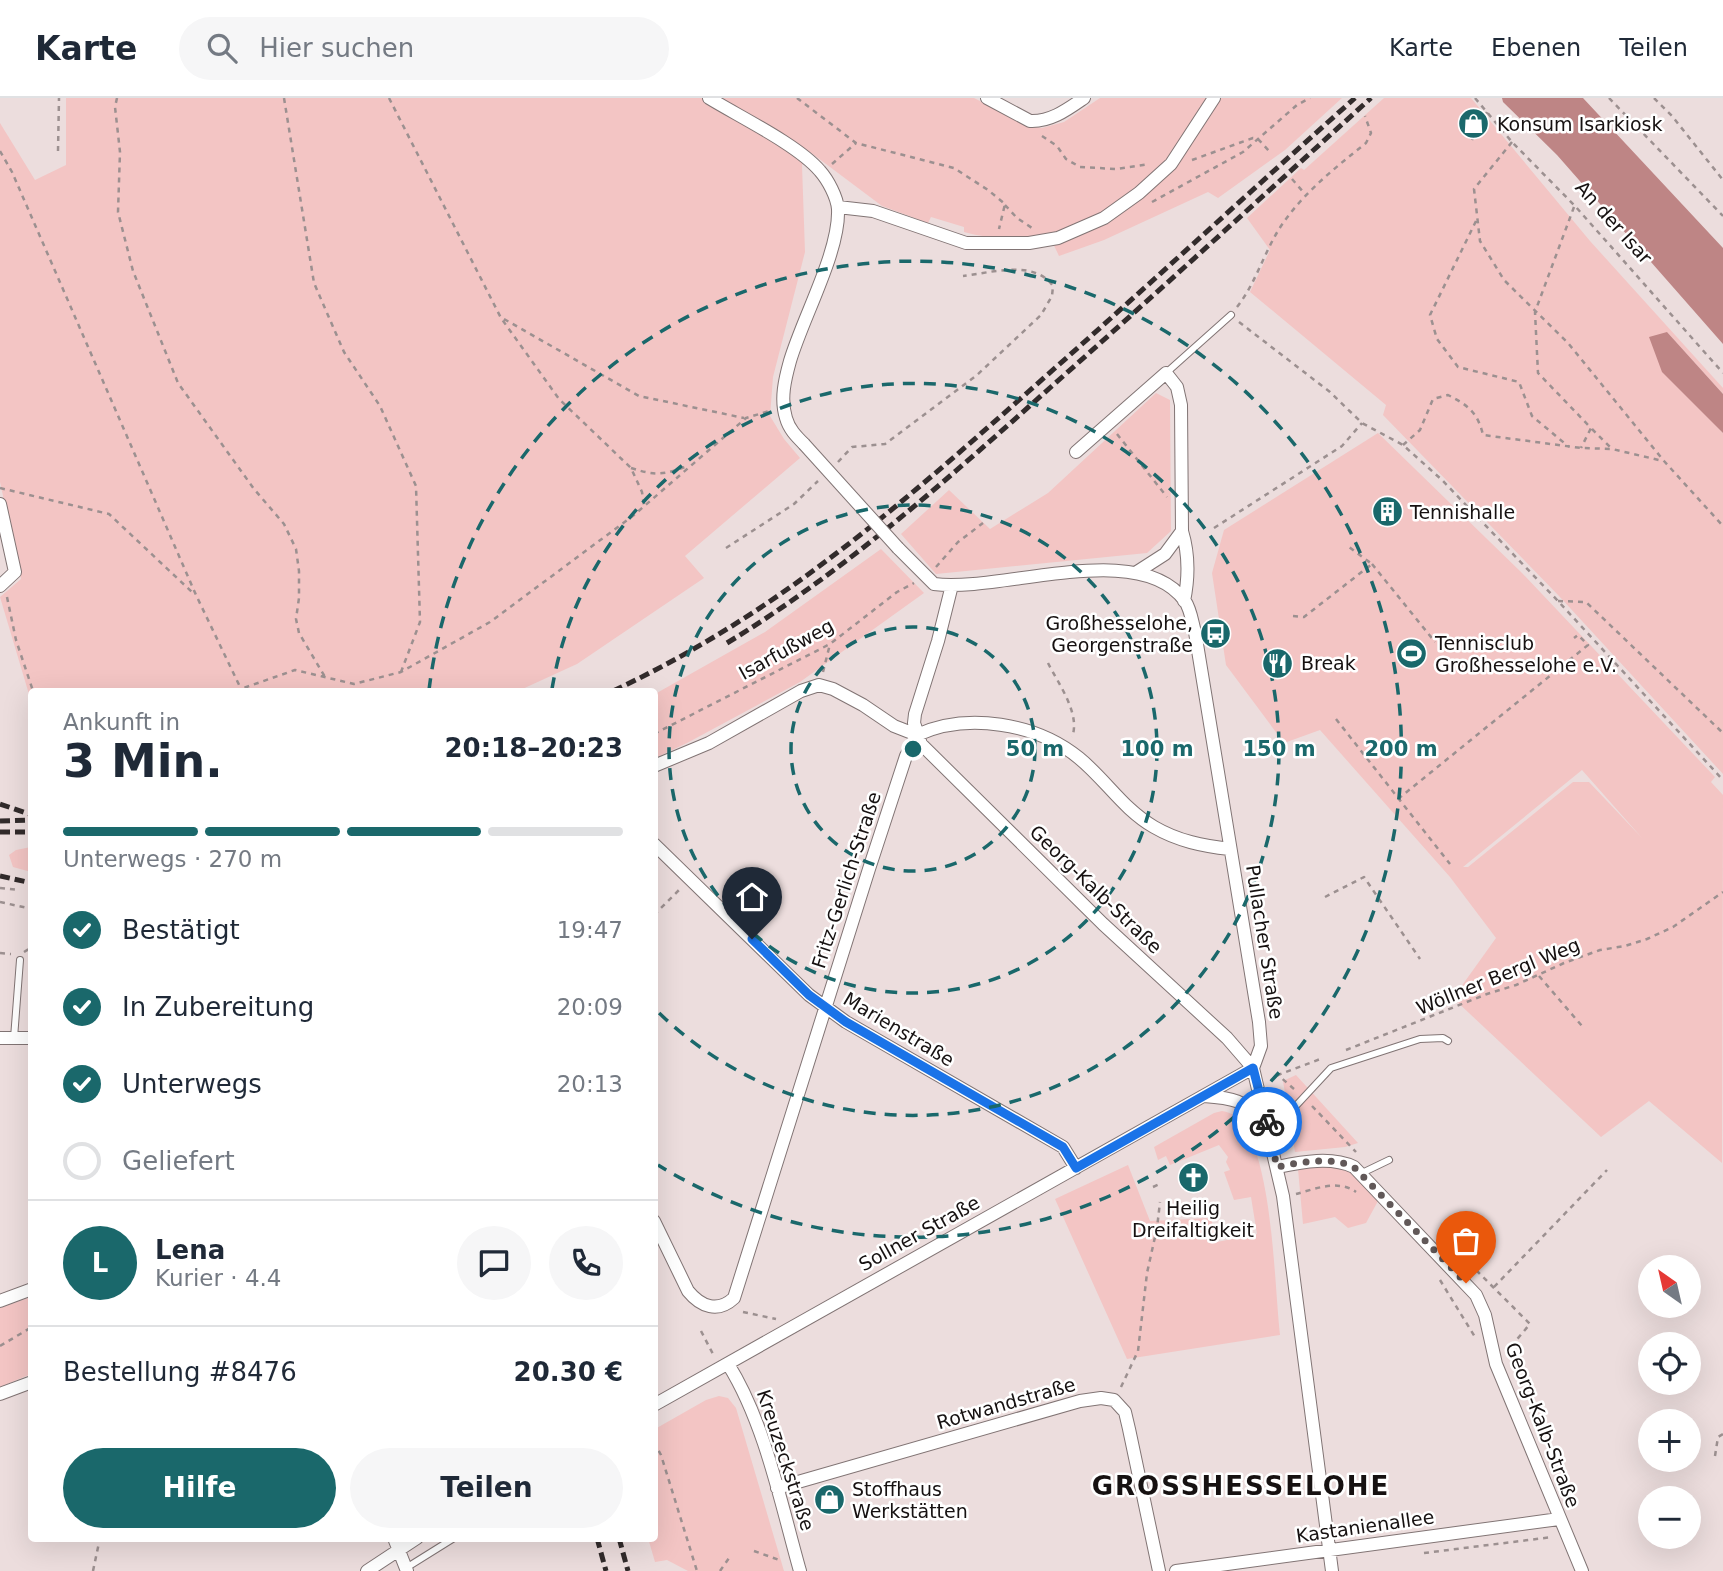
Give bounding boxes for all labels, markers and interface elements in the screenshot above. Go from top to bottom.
search box [179,17,669,80]
text: Karte [35,29,137,68]
icon: search [203,29,241,67]
text: Hier suchen [259,33,414,63]
text: Karte [1389,34,1453,62]
text: Ebenen [1491,34,1581,62]
text: Teilen [1619,34,1688,62]
shop icon: Konsum Isarkiosk [1457,107,1491,141]
place label: Konsum Isarkiosk [1497,113,1662,135]
street label: An der Isar [1571,176,1657,268]
building icon: Tennishalle [1370,495,1404,529]
place label: Tennishalle [1409,501,1515,523]
place label: Großhesselohe, Georgenstraße [1045,612,1193,656]
street label: Isarfußweg [735,614,837,684]
bus stop icon: Großhesselohe, Georgenstraße [1199,617,1233,651]
place label: Tennisclub Großhesselohe e.V. [1434,632,1617,676]
sports icon: Tennisclub Großhesselohe e.V. [1395,637,1429,671]
restaurant icon: Break [1261,646,1295,680]
place label: Break [1301,652,1356,674]
text: Ankunft in [63,709,180,735]
text: 20:18–20:23 [444,733,623,763]
text: 3 Min. [63,734,223,788]
centre of rings [901,737,925,761]
text: 50 m [1006,737,1064,761]
text: 100 m [1120,737,1194,761]
text: 150 m [1242,737,1316,761]
text: 200 m [1364,737,1438,761]
street label: Fritz-Gerlich-Straße [807,789,885,971]
street label: Georg-Kalb-Straße [1025,820,1167,958]
text: Unterwegs · 270 m [63,846,282,872]
street label: Pullacher Straße [1242,863,1288,1021]
pin [722,867,782,939]
icon: home [733,878,771,916]
icon: check [63,911,101,949]
text: Bestätigt [122,915,240,945]
text: 19:47 [557,917,623,943]
street label: Wöllner Bergl Weg [1413,933,1583,1019]
street label: Marienstraße [840,987,958,1071]
icon: check [63,988,101,1026]
text: In Zubereitung [122,992,314,1022]
text: 20:09 [557,994,623,1020]
icon: check [63,1065,101,1103]
text: Unterwegs [122,1069,262,1099]
text: 20:13 [557,1071,623,1097]
courier [1232,1087,1302,1157]
icon: bike [1248,1103,1286,1141]
text: Geliefert [122,1146,235,1176]
church icon: Heilig Dreifaltigkeit [1176,1160,1210,1194]
street label: Sollner Straße [855,1191,983,1275]
place label: Heilig Dreifaltigkeit [1132,1197,1254,1241]
pin [1436,1211,1496,1283]
icon: bag [1447,1222,1485,1260]
button: chat [457,1226,531,1300]
button: phone [549,1226,623,1300]
text: Lena [155,1235,225,1265]
text: L [92,1248,108,1278]
north arrow [1638,1255,1701,1318]
map controls [1638,1255,1701,1549]
text: Kurier · 4.4 [155,1265,281,1291]
button: locate [1638,1332,1701,1395]
street label: Georg-Kalb-Straße [1501,1339,1585,1511]
text: Bestellung #8476 [63,1357,297,1387]
text: 20.30 € [514,1357,623,1387]
street label: Rotwandstraße [934,1373,1078,1433]
street label: Kreuzeckstraße [753,1387,819,1533]
button: + [1638,1409,1701,1472]
button: Hilfe [63,1448,336,1528]
button: Teilen [350,1448,623,1528]
district label: GROSSHESSELOHE [1092,1471,1390,1501]
place label: Stoffhaus Werkstätten [852,1478,968,1522]
shop icon: Stoffhaus Werkstätten [812,1483,846,1517]
button: − [1638,1486,1701,1549]
street label: Kastanienallee [1294,1505,1436,1547]

